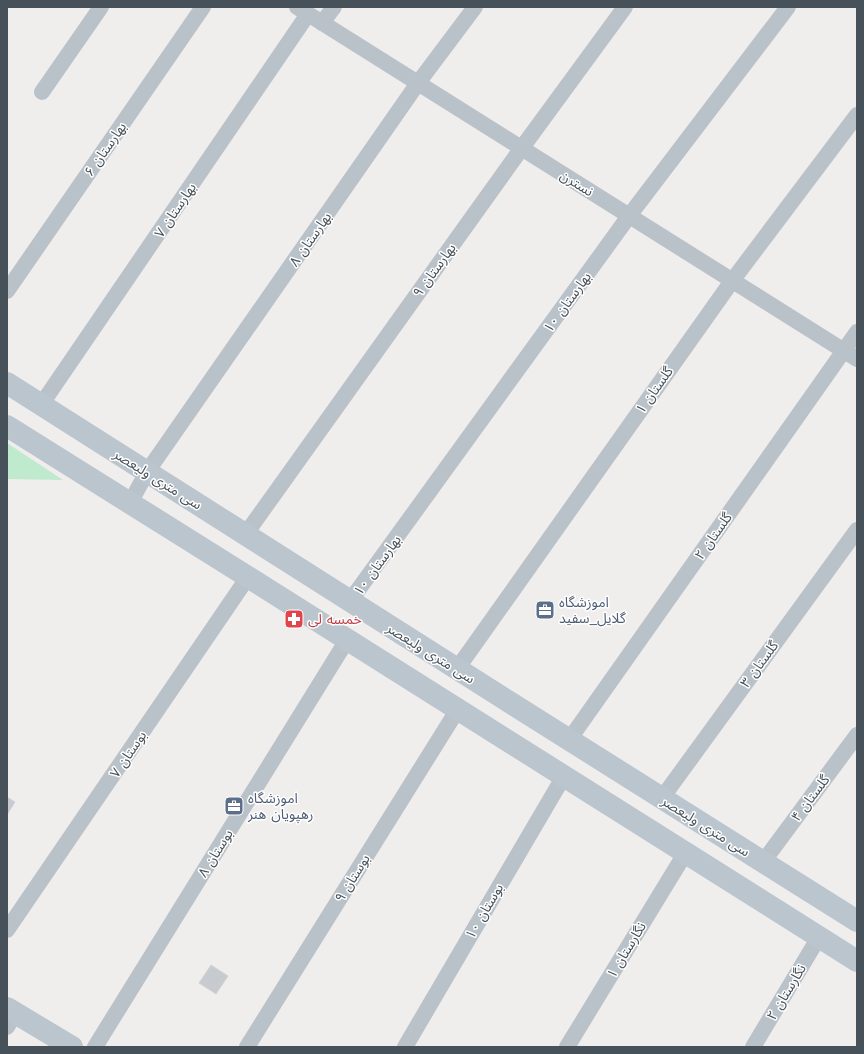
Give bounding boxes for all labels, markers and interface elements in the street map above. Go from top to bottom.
street label: بهارستان ۶ [81,119,130,180]
street label: نسترن [557,167,597,200]
street label: بهارستان ۷ [151,180,200,241]
street label: بهارستان ۸ [286,209,335,270]
street label: بهارستان ۹ [409,240,460,300]
street label: بهارستان ۱۰ [540,269,595,336]
street label: گلستان ۱ [632,363,677,417]
street label: سی متری ولیعصر [110,445,205,513]
street label: گلستان ۲ [691,509,736,563]
street label: بهارستان ۱۰ [350,532,405,599]
place label: اموزشگاه گلایل_سفید [559,594,626,627]
office icon: اموزشگاه گلایل_سفید [534,599,556,621]
pharmacy icon: خمسه لی [283,608,305,630]
place label: خمسه لی [308,611,362,628]
street label: سی متری ولیعصر [383,619,478,687]
street label: گلستان ۳ [737,637,782,691]
street label: بوستان ۷ [107,727,150,781]
street label: گلستان ۴ [787,772,833,825]
place label: اموزشگاه رهپویان هنر [247,790,313,824]
street label: سی متری ولیعصر [658,792,753,860]
office icon: اموزشگاه رهپویان هنر [223,795,245,817]
street label: بوستان ۸ [194,826,237,880]
street label: بوستان ۹ [331,851,374,905]
street label: بوستان ۱۰ [462,880,507,942]
street label: نگارستان ۱ [603,919,650,981]
street label: نگارستان ۲ [763,961,810,1023]

